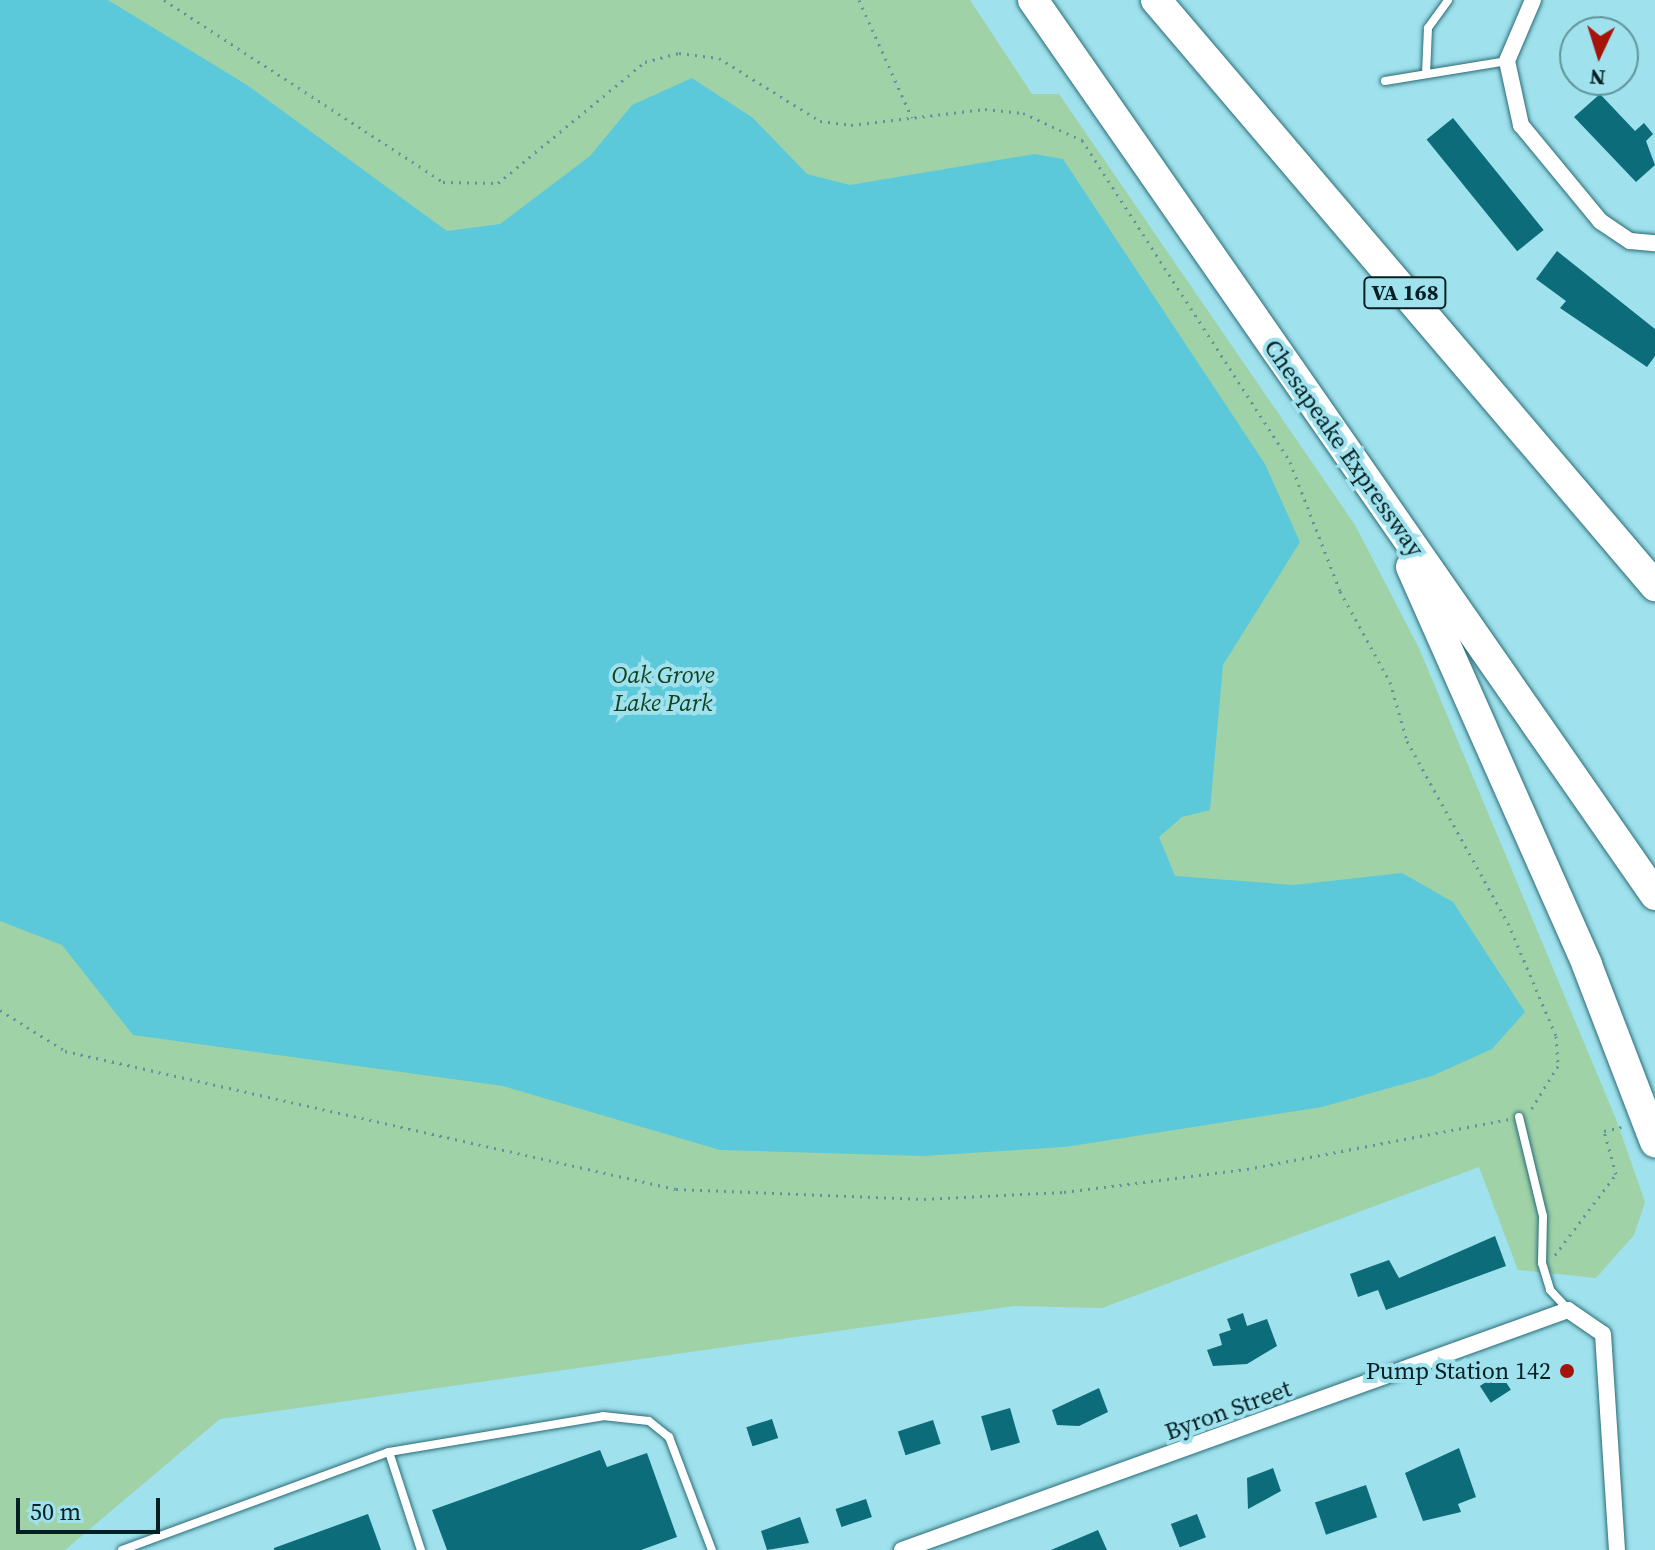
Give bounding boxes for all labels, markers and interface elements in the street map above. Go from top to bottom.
north arrow [1559,16,1639,96]
text: N [1588,62,1607,93]
road number: VA 168 [1363,275,1447,311]
street label: Chesapeake Expressway [1258,334,1430,562]
park label: Oak Grove Lake Park [611,661,715,717]
place label: Pump Station 142 [1366,1357,1551,1385]
marker: Pump Station 142 [1558,1362,1576,1380]
street label: Byron Street [1161,1374,1295,1446]
scale bar [20,1482,164,1532]
text: 50 m [30,1495,81,1528]

